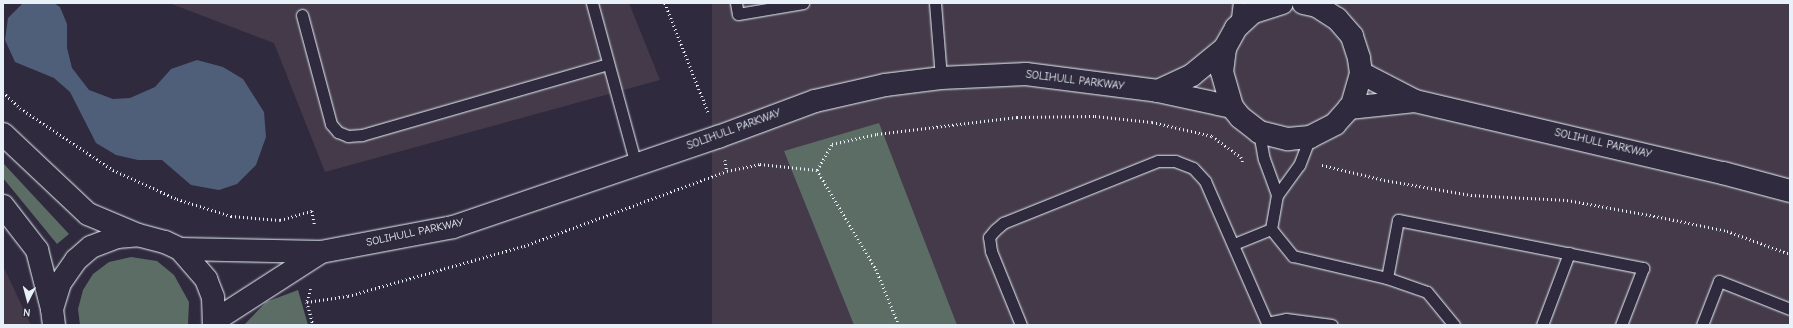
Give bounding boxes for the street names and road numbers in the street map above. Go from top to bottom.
street label: SOLIHULL PARKWAY [1025,68,1125,94]
street label: SOLIHULL PARKWAY [685,107,783,153]
street label: SOLIHULL PARKWAY [1553,126,1653,162]
street label: SOLIHULL PARKWAY [365,216,465,250]

